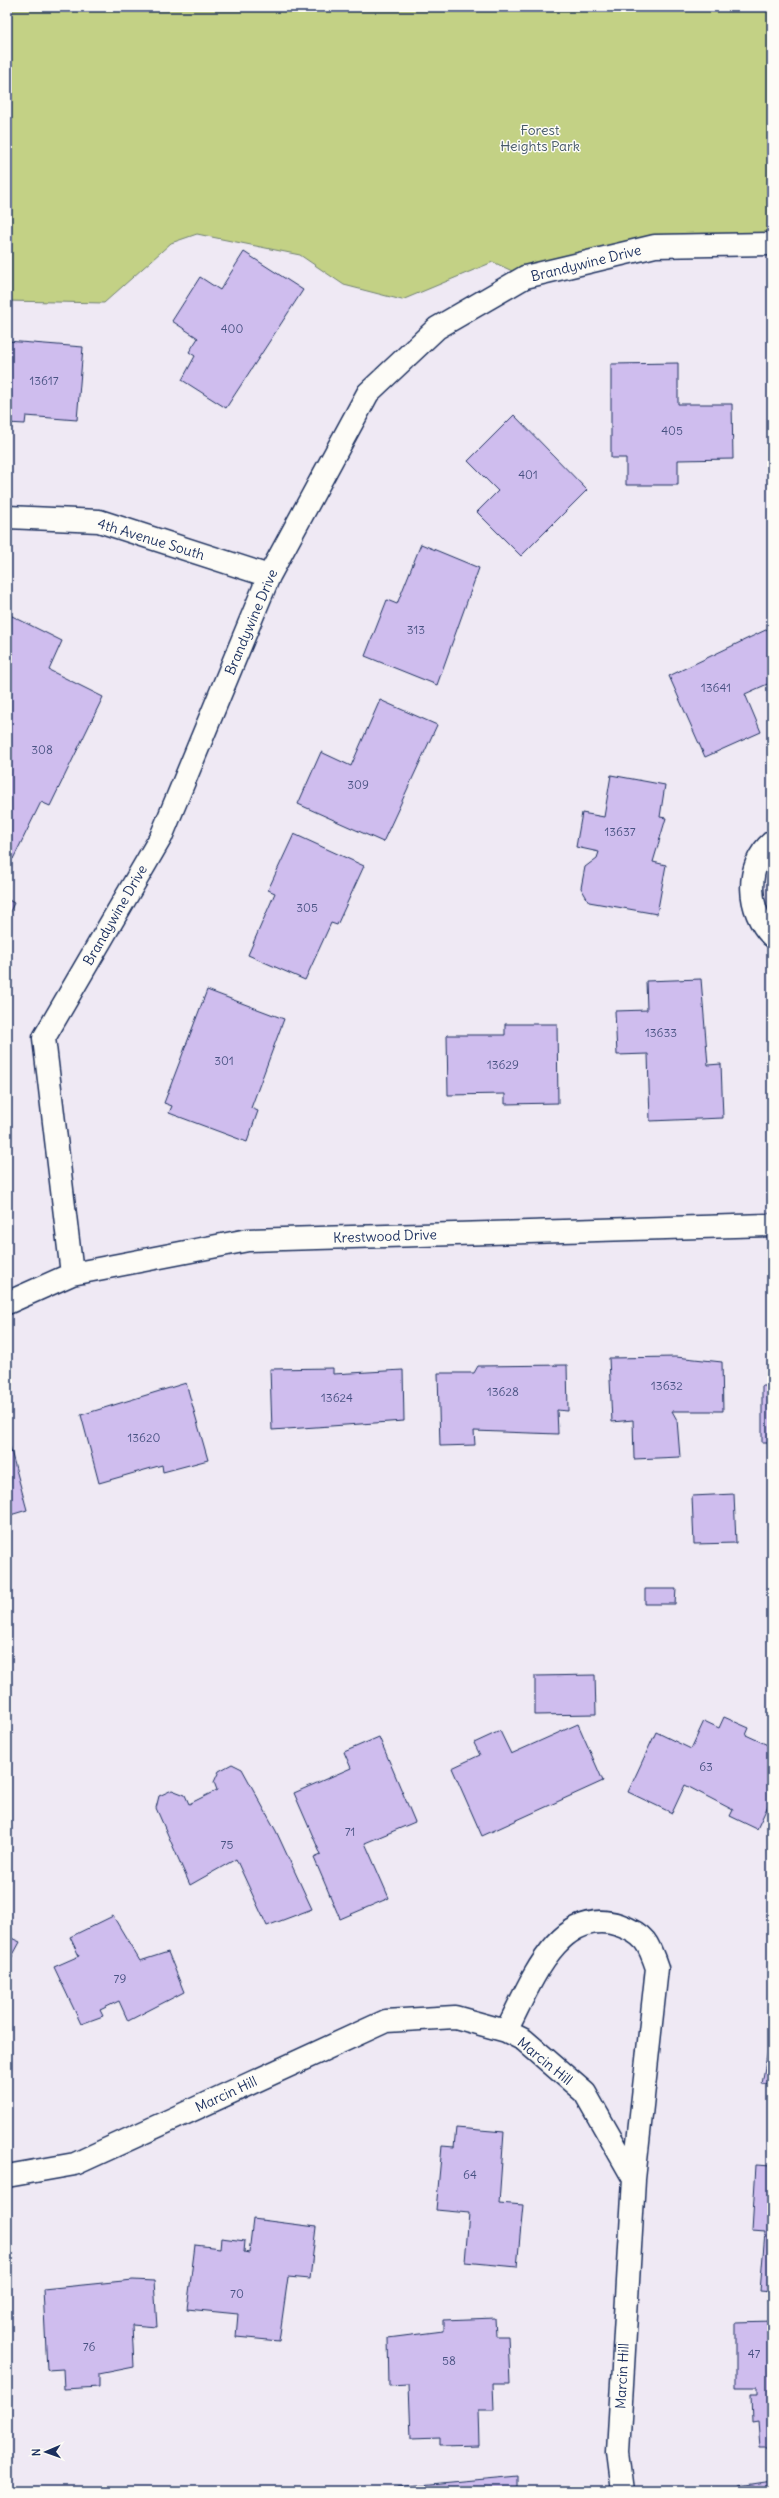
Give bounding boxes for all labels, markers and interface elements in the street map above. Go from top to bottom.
park label: Forest Heights Park [500,121,580,155]
street label: Brandywine Drive [529,241,643,285]
house number: 400 [221,321,243,336]
house number: 13617 [29,373,59,388]
house number: 405 [661,423,683,438]
house number: 401 [518,467,538,482]
street label: 4th Avenue South [95,514,207,564]
street label: Brandywine Drive [221,566,281,678]
house number: 313 [407,622,425,637]
house number: 13641 [701,680,731,695]
house number: 308 [31,742,53,757]
house number: 309 [347,777,369,792]
house number: 13637 [604,824,636,839]
street label: Brandywine Drive [79,861,151,969]
house number: 305 [296,900,318,915]
house number: 13633 [645,1025,677,1040]
house number: 301 [214,1053,234,1068]
house number: 13629 [487,1057,519,1072]
street label: Krestwood Drive [333,1225,437,1247]
house number: 13632 [651,1378,683,1393]
house number: 13628 [487,1384,519,1399]
house number: 13624 [321,1390,353,1405]
house number: 13620 [128,1430,161,1445]
house number: 63 [699,1759,713,1774]
house number: 71 [345,1824,355,1839]
house number: 75 [221,1837,233,1852]
house number: 79 [114,1971,126,1986]
street label: Marcin Hill [514,2033,576,2089]
street label: Marcin Hill [192,2072,260,2116]
house number: 64 [463,2167,477,2182]
house number: 70 [230,2286,244,2301]
house number: 76 [83,2339,95,2354]
street label: Marcin Hill [611,2343,633,2409]
house number: 47 [748,2346,760,2361]
house number: 58 [442,2353,456,2368]
north arrow [26,2432,66,2472]
text: N [29,2448,43,2456]

